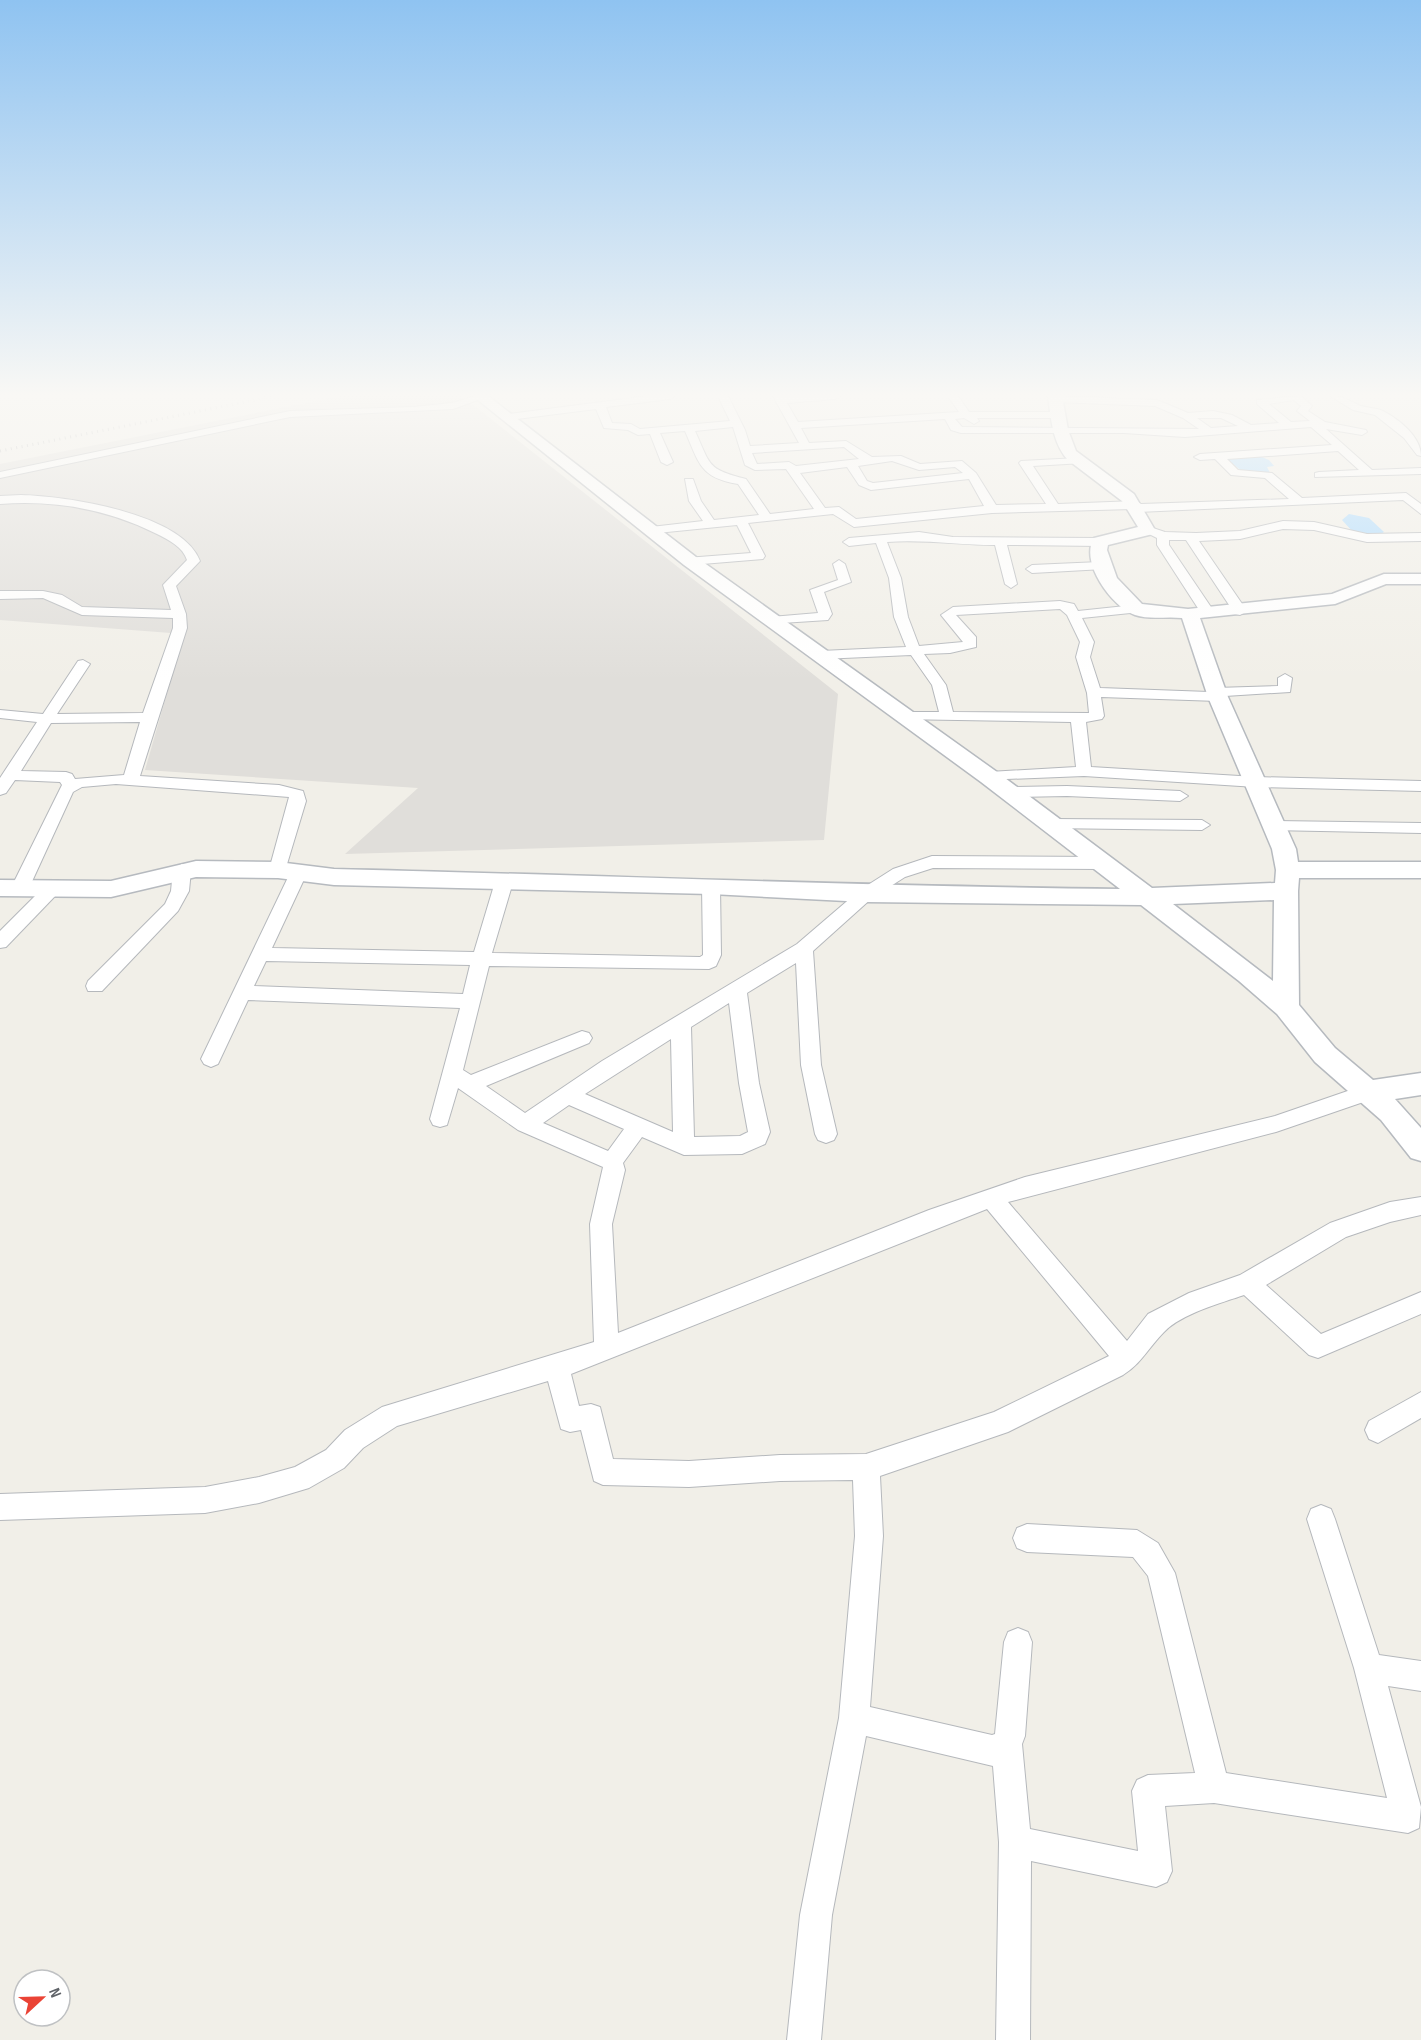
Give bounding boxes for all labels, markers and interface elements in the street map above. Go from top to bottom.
north arrow [12,1968,72,2028]
text: N [44,1985,65,2000]

